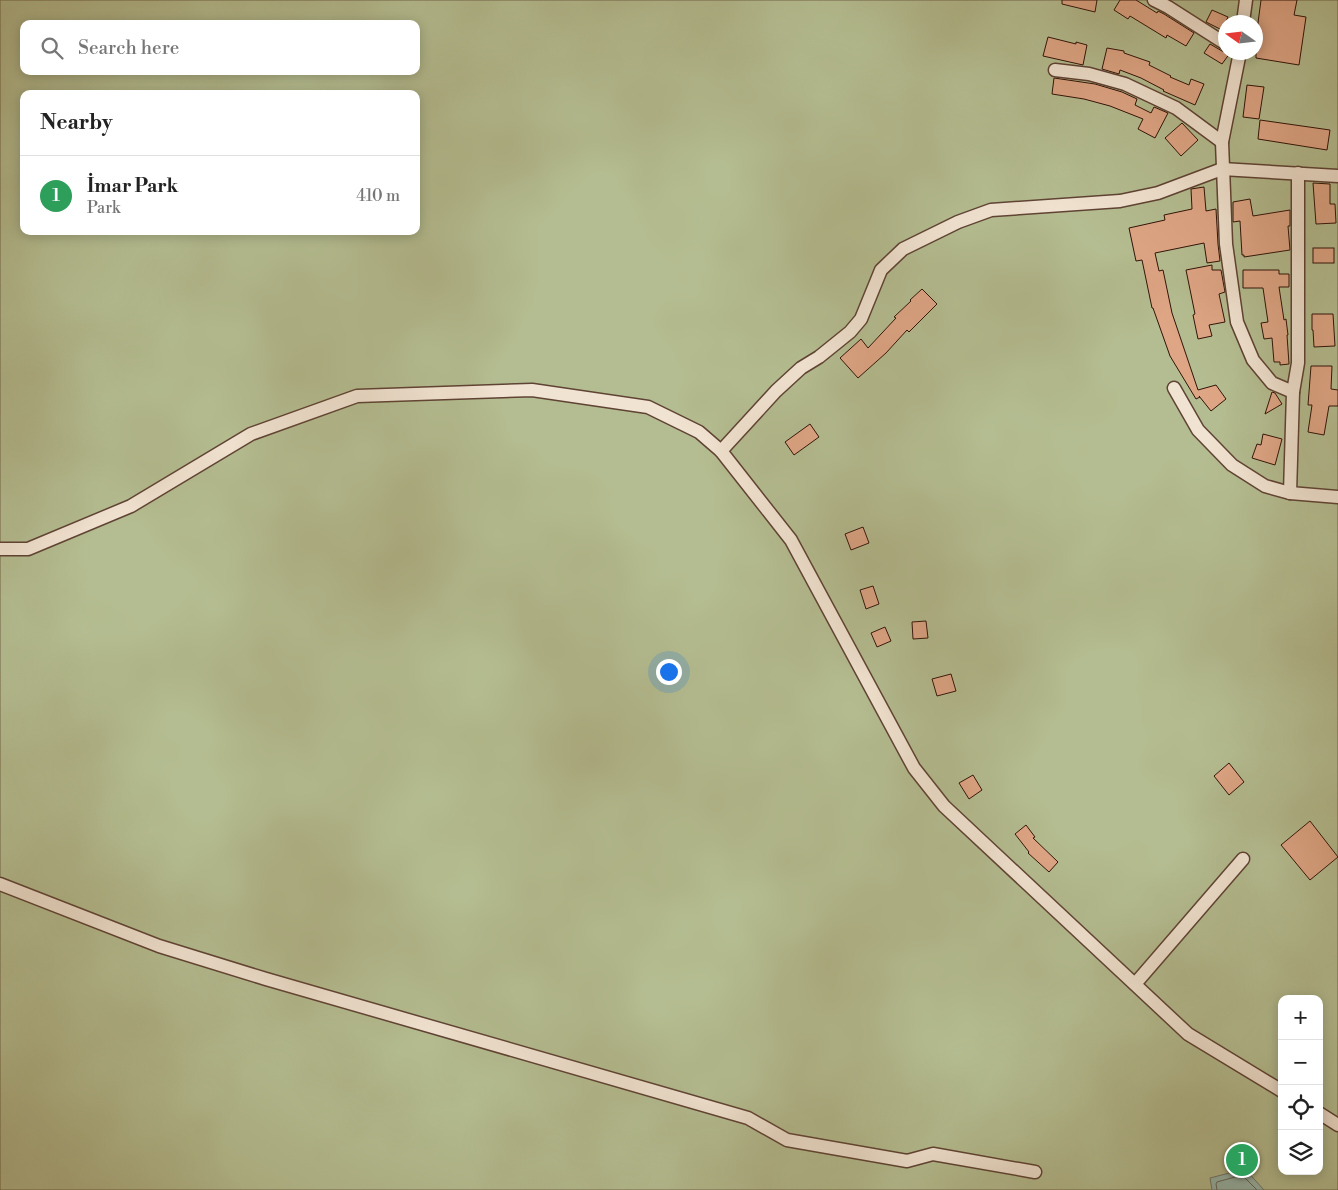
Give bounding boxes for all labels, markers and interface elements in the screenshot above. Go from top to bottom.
north arrow [1218,15,1263,60]
search box [20,20,420,75]
icon: search [38,34,66,62]
text: Search here [78,36,179,60]
text: Nearby [40,110,113,136]
text: İmar Park [87,174,178,198]
text: 1 [52,186,60,206]
text: 410 m [356,186,400,206]
text: Park [87,198,120,218]
your location [656,659,682,685]
map controls [1278,995,1323,1175]
button: + [1278,995,1323,1040]
button: − [1278,1040,1323,1085]
button: locate [1278,1085,1323,1130]
button: layers [1278,1130,1323,1175]
pin: 1 [1226,1141,1258,1179]

